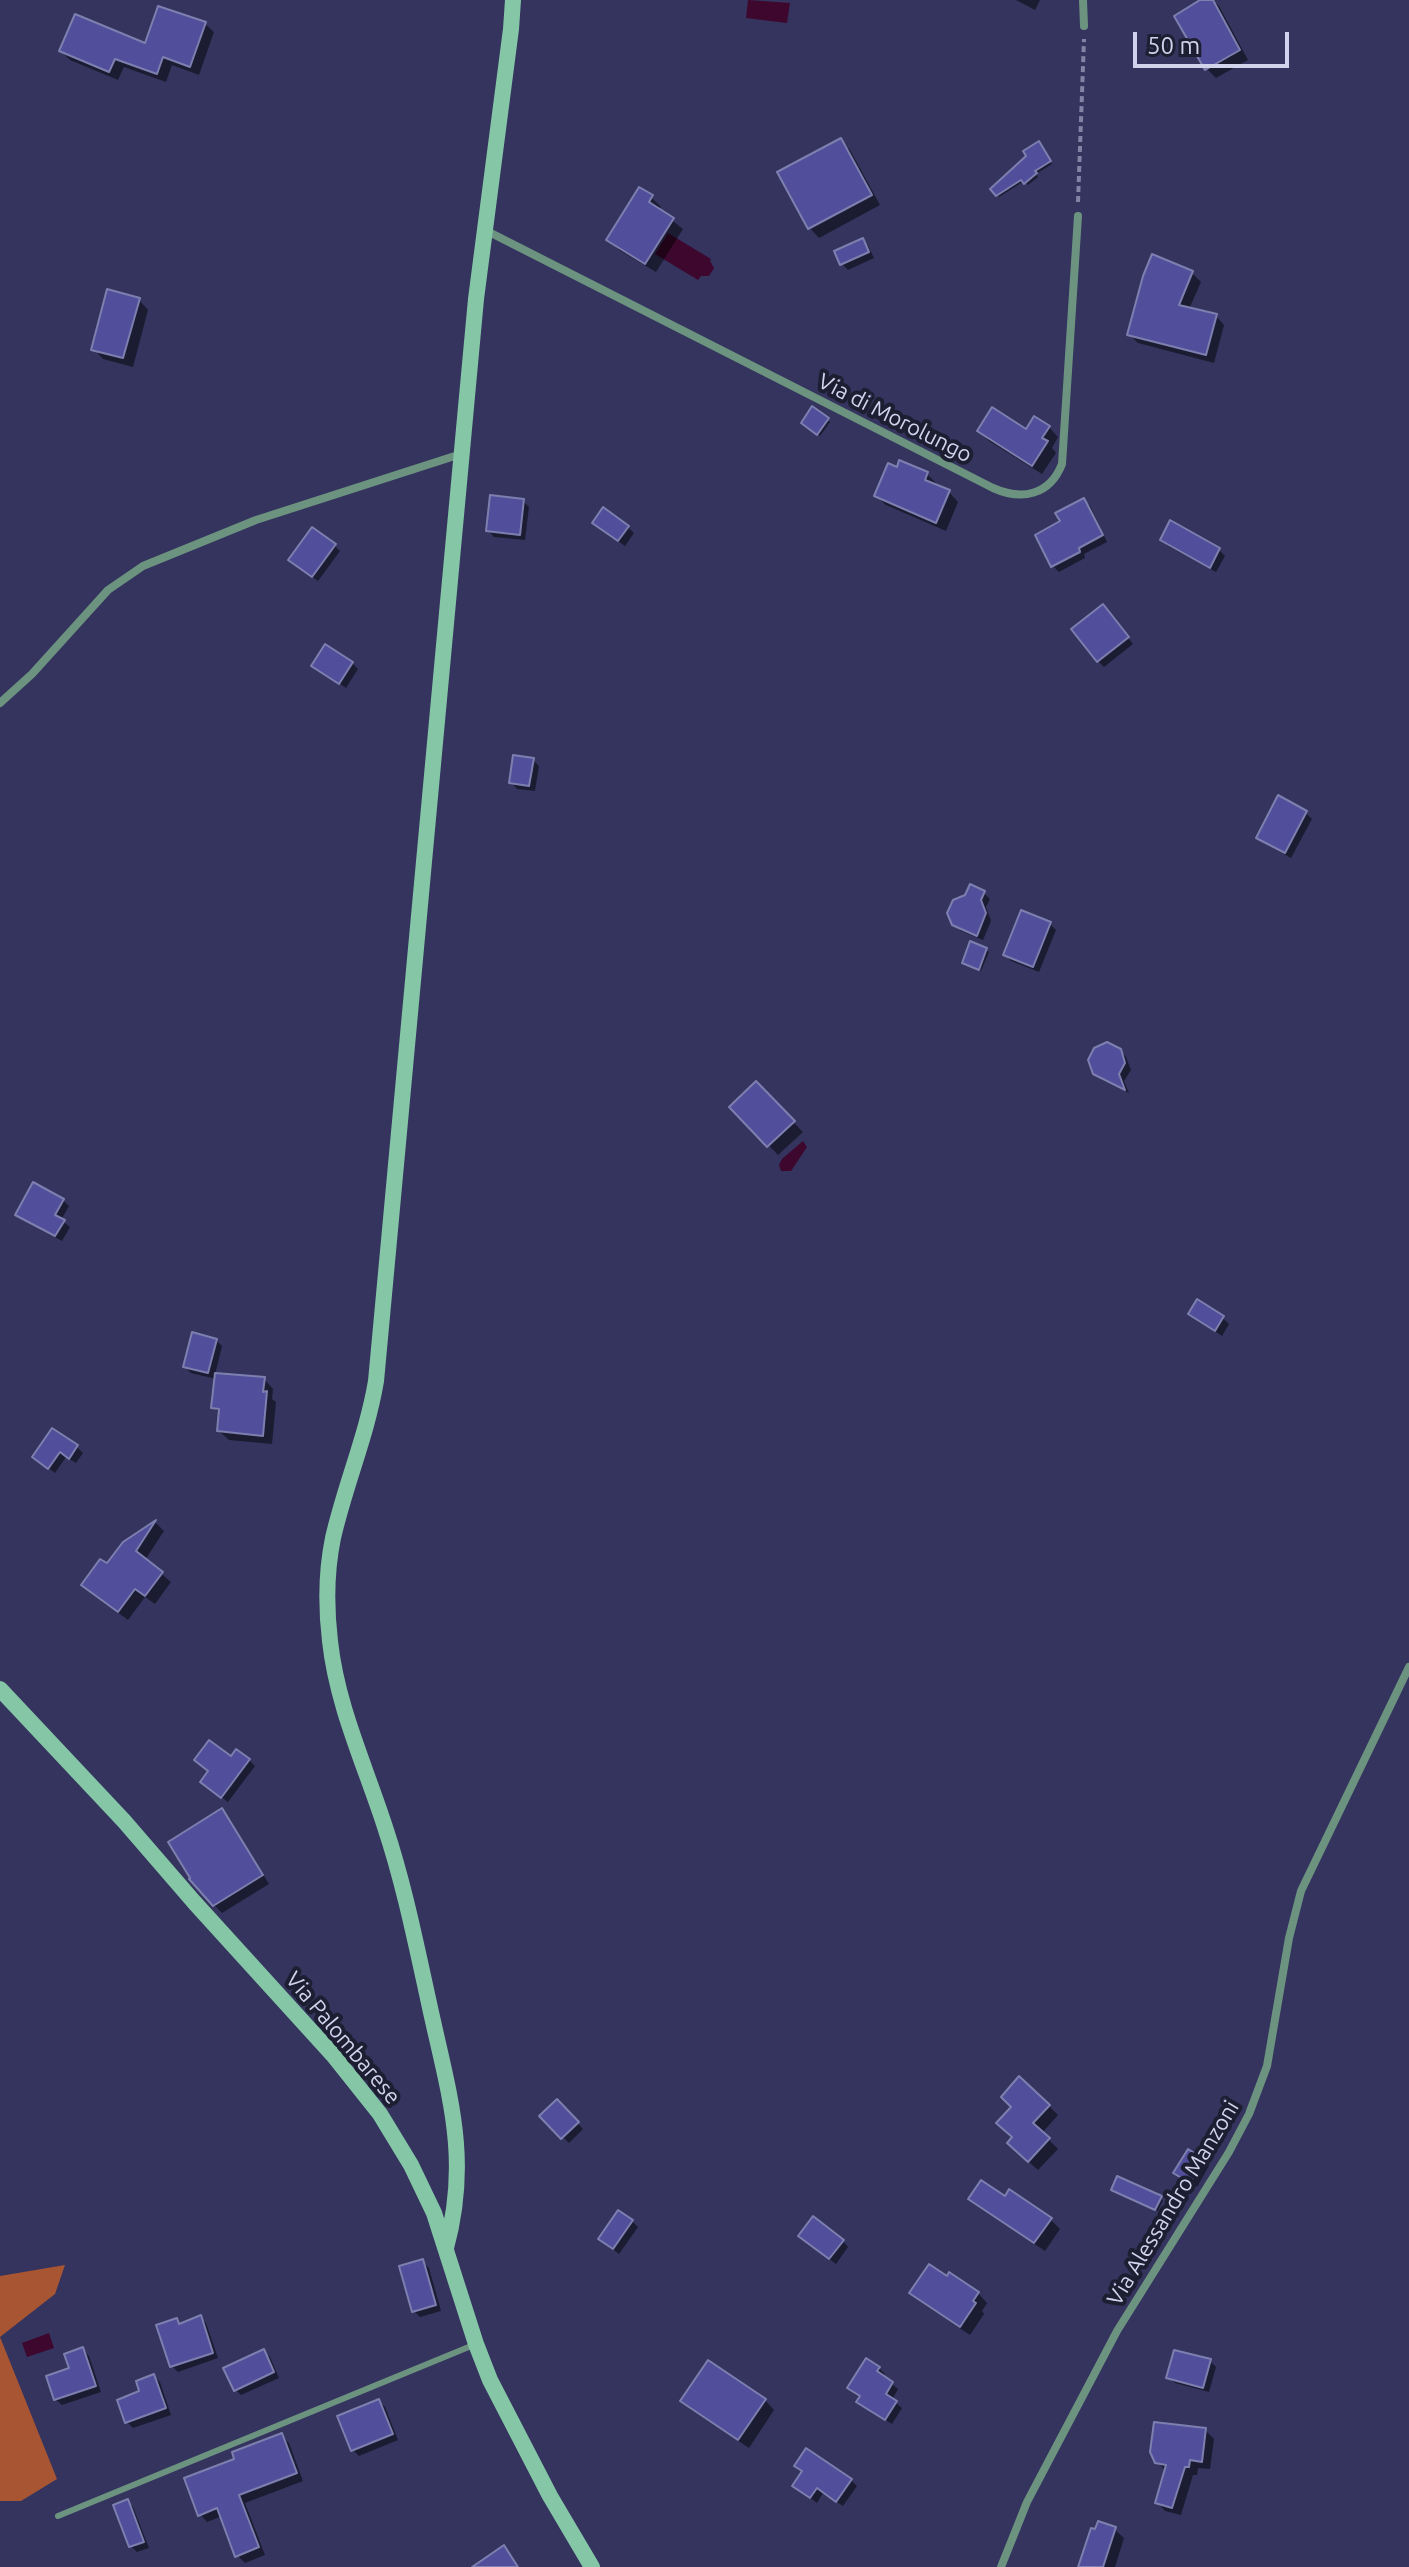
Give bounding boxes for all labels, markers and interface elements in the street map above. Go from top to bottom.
scale bar [1137,16,1293,66]
text: 50 m [1147,32,1200,59]
street label: Via di Morolungo [814,368,976,468]
street label: Via Palombarese [280,1966,406,2110]
street label: Via Alessandro Manzoni [1101,2096,1245,2310]

